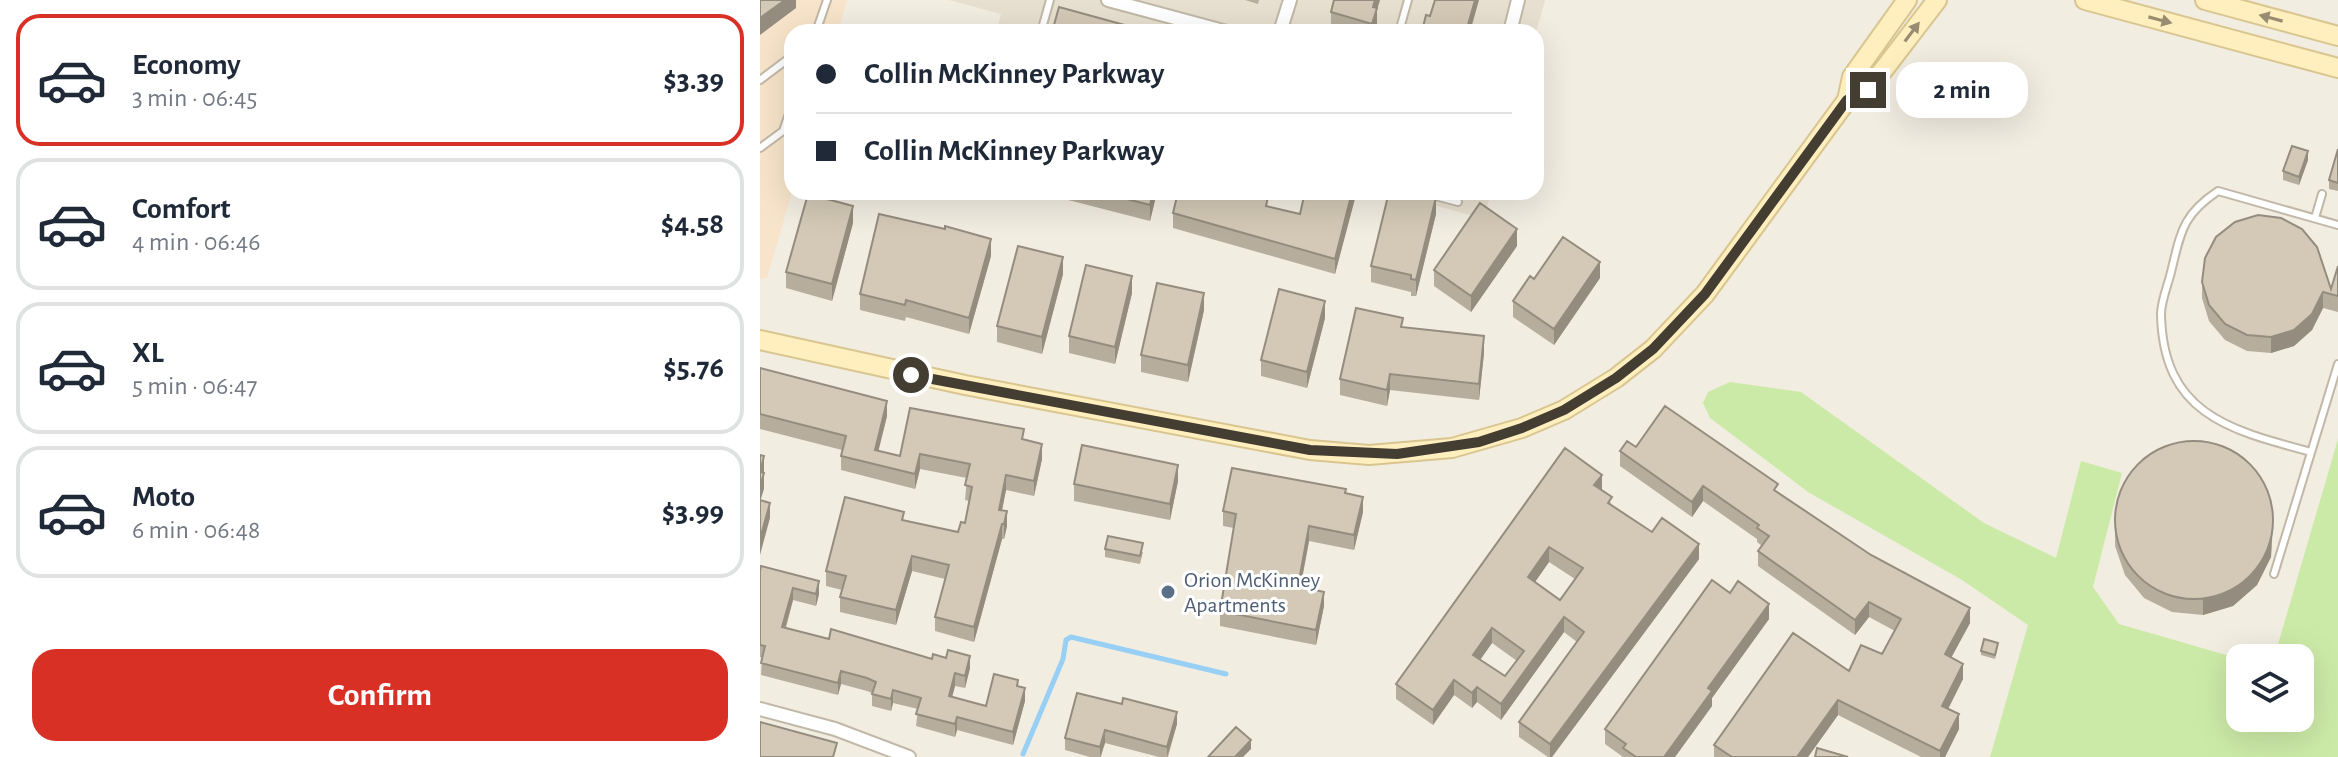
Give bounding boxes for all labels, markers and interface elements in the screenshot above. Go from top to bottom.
one-way arrow [2259,11,2283,24]
one-way arrow [2147,15,2172,27]
one-way arrow [1904,22,1920,42]
icon: car [36,44,108,116]
text: Economy [132,50,241,80]
text: Collin McKinney Parkway [864,59,1164,89]
callout: 2 min [1896,62,2028,118]
text: $3.39 [663,65,724,95]
route end [1850,72,1886,108]
text: 2 min [1933,77,1991,103]
text: 3 min · 06:45 [132,85,257,111]
text: Collin McKinney Parkway [864,136,1164,166]
icon: car [36,188,108,260]
text: Comfort [132,194,231,224]
text: $4.58 [661,209,724,239]
text: 4 min · 06:46 [132,229,260,255]
icon: car [36,332,108,404]
text: XL [132,338,164,368]
text: $5.76 [663,353,724,383]
route start [893,357,929,393]
text: 5 min · 06:47 [132,373,257,399]
icon: car [36,476,108,548]
text: Moto [132,482,195,512]
text: $3.99 [662,497,724,527]
text: 6 min · 06:48 [132,517,260,543]
place label: Orion McKinney Apartments [1184,569,1321,616]
marker: Orion McKinney Apartments [1159,583,1177,601]
map controls [2226,644,2314,732]
button: layers [2226,644,2314,732]
button: Confirm [32,649,728,741]

